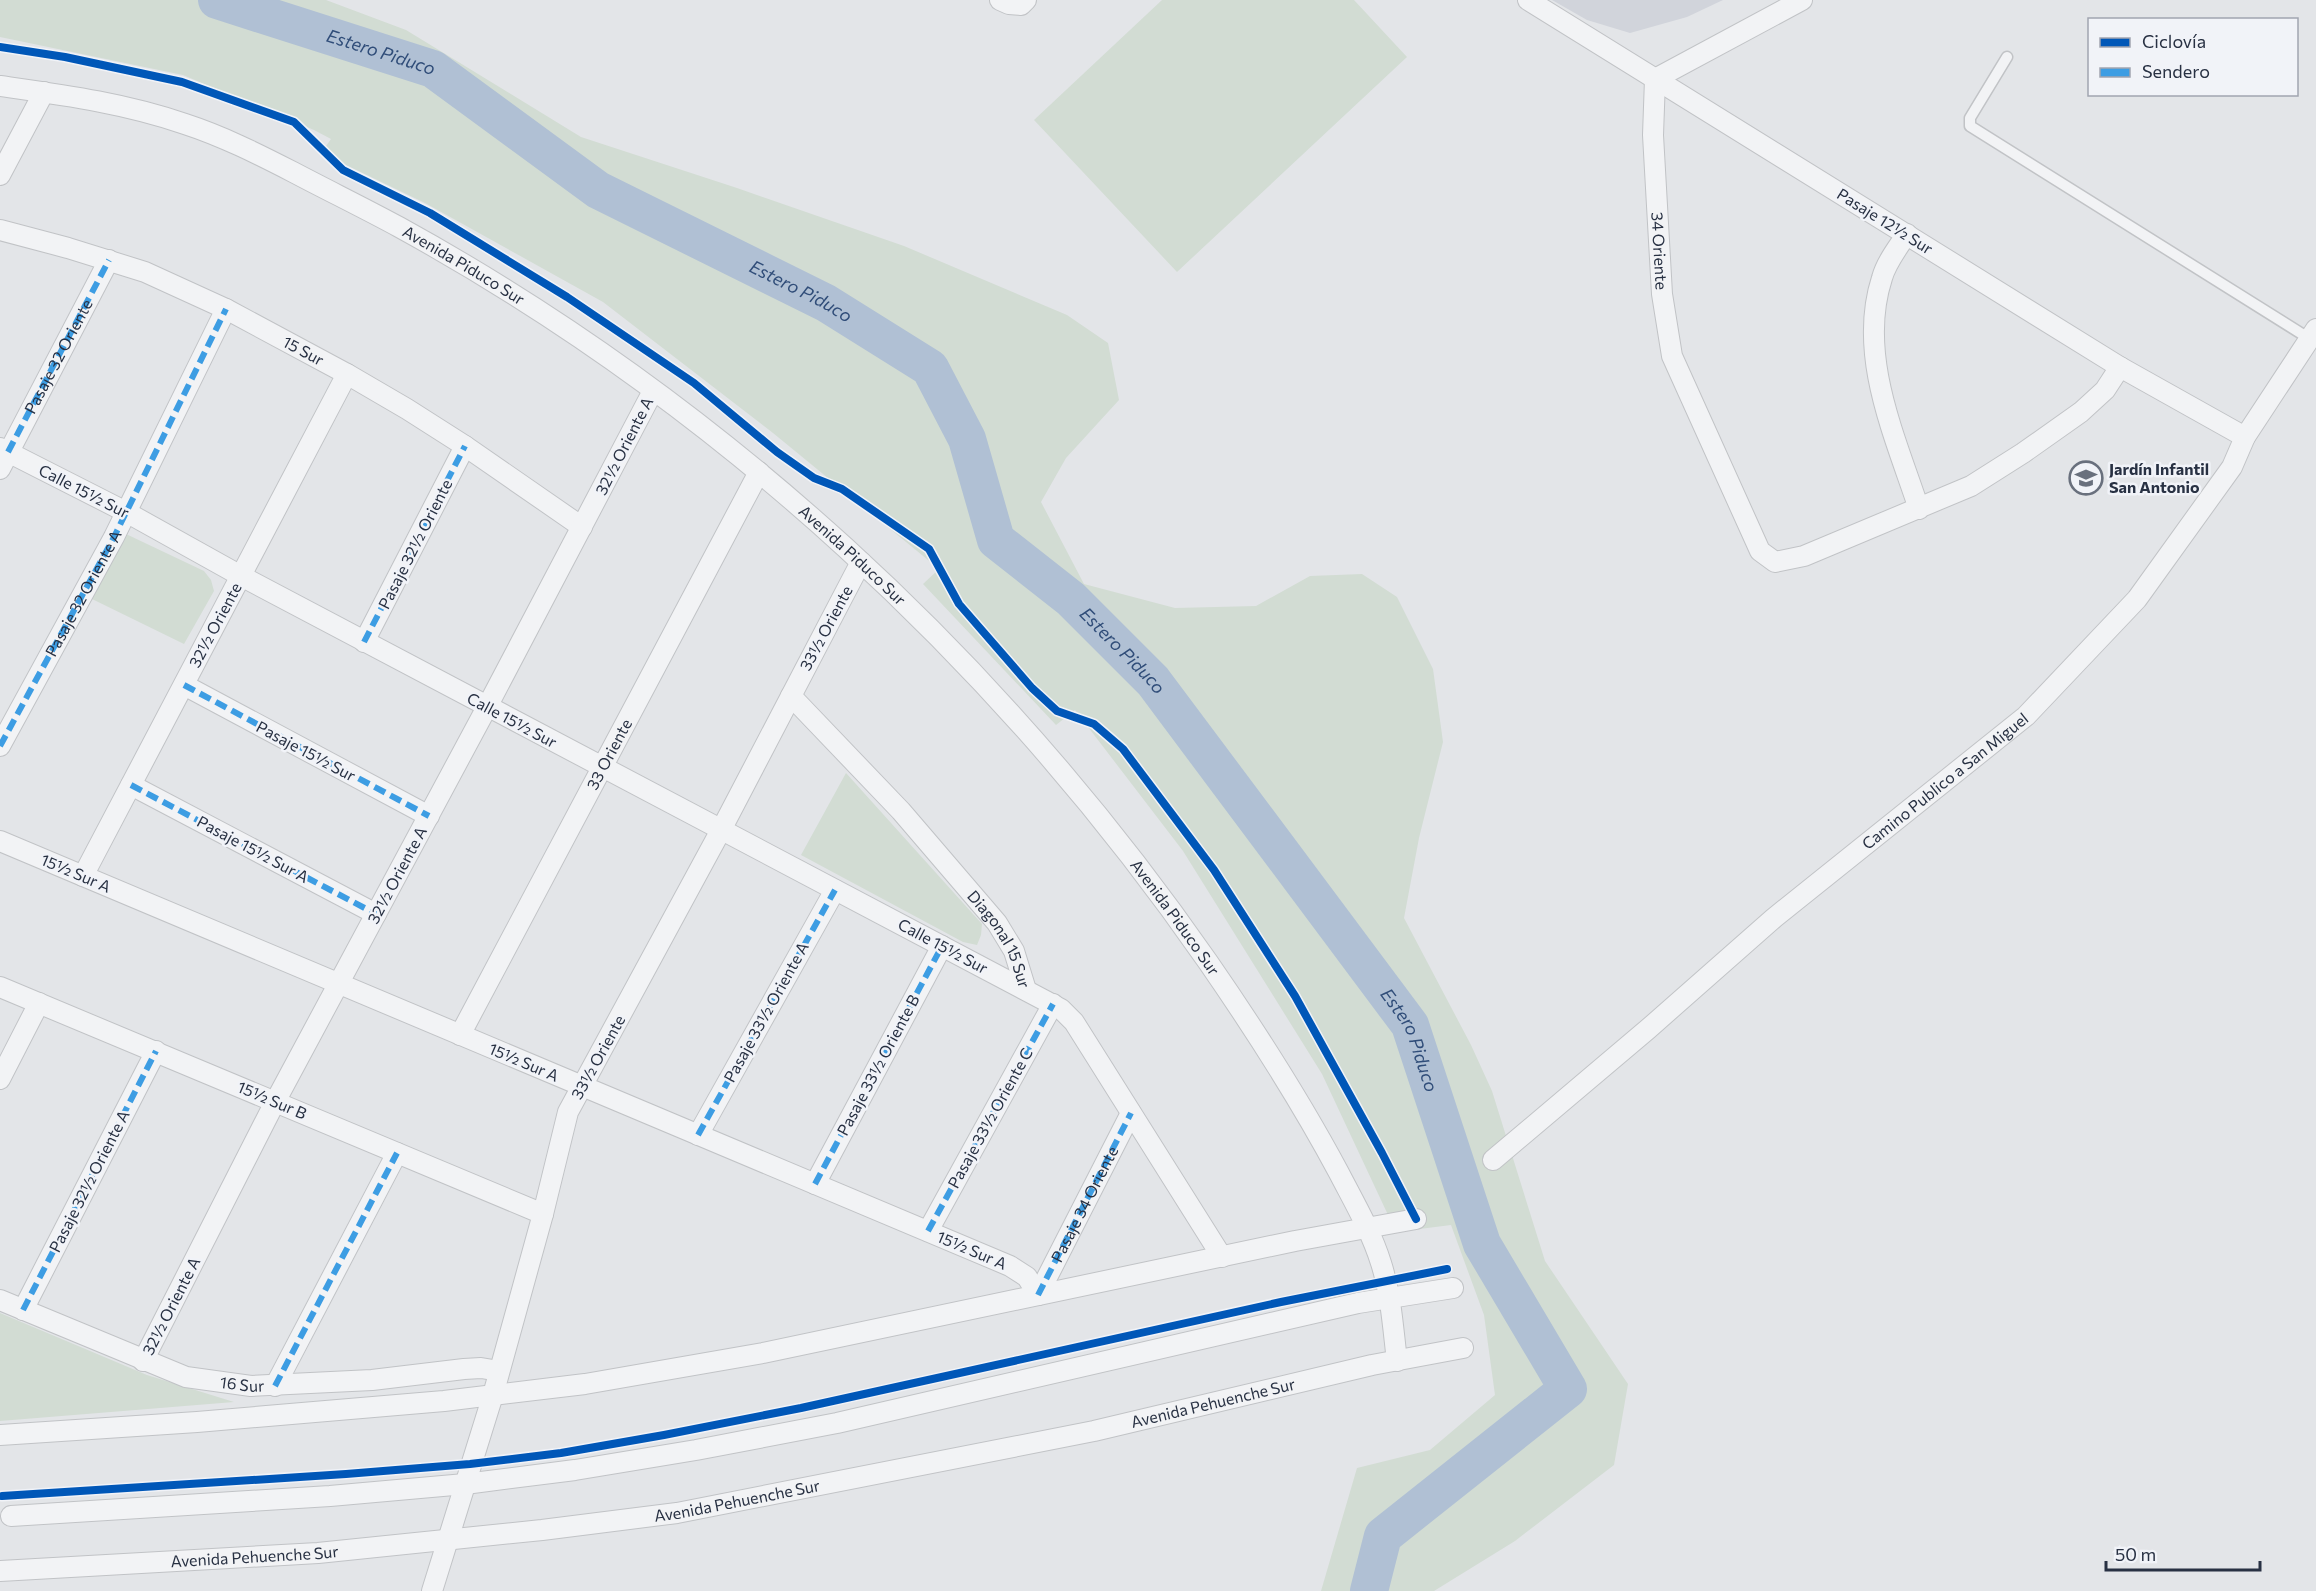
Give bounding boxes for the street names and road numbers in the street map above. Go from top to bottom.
street label: Pasaje 12½ Sur [1834,184,1937,258]
street label: 34 Oriente [1648,211,1672,290]
street label: Avenida Piduco Sur [400,221,529,308]
street label: Pasaje 32 Oriente [20,296,96,417]
street label: 15 Sur [280,331,328,369]
street label: 32½ Oriente A [591,394,656,498]
street label: Calle 15½ Sur [36,460,133,522]
street label: Pasaje 32½ Oriente [374,476,455,612]
street label: Avenida Piduco Sur [795,501,911,609]
street label: Pasaje 32 Oriente A [41,527,125,659]
street label: 32½ Oriente [184,579,245,670]
street label: 33½ Oriente [795,582,856,674]
street label: Calle 15½ Sur [464,688,561,751]
street label: Camino Publico a San Miguel [1858,708,2032,853]
street label: 33 Oriente [582,715,635,793]
street label: Pasaje 15½ Sur [253,716,360,785]
street label: Pasaje 15½ Sur A [194,811,312,886]
street label: 32½ Oriente A [363,823,430,927]
street label: 15½ Sur A [38,849,114,896]
street label: Avenida Piduco Sur [1127,855,1224,979]
street label: Diagonal 15 Sur [964,886,1035,991]
street label: Calle 15½ Sur [895,914,992,977]
street label: Pasaje 33½ Oriente A [719,938,812,1085]
street label: Pasaje 33½ Oriente B [832,991,923,1138]
street label: 33½ Oriente [567,1011,629,1102]
street label: 15½ Sur A [486,1038,562,1085]
street label: Pasaje 33½ Oriente C [943,1044,1036,1191]
street label: 15½ Sur B [235,1076,310,1123]
street label: Pasaje 32½ Oriente A [44,1107,133,1255]
street label: Pasaje 34 Oriente [1046,1143,1121,1265]
street label: 15½ Sur A [934,1226,1010,1273]
street label: 32½ Oriente A [138,1254,203,1358]
street label: 16 Sur [219,1372,265,1395]
street label: Avenida Pehuenche Sur [1129,1373,1297,1431]
street label: Avenida Pehuenche Sur [653,1475,822,1525]
street label: Avenida Pehuenche Sur [170,1541,340,1570]

